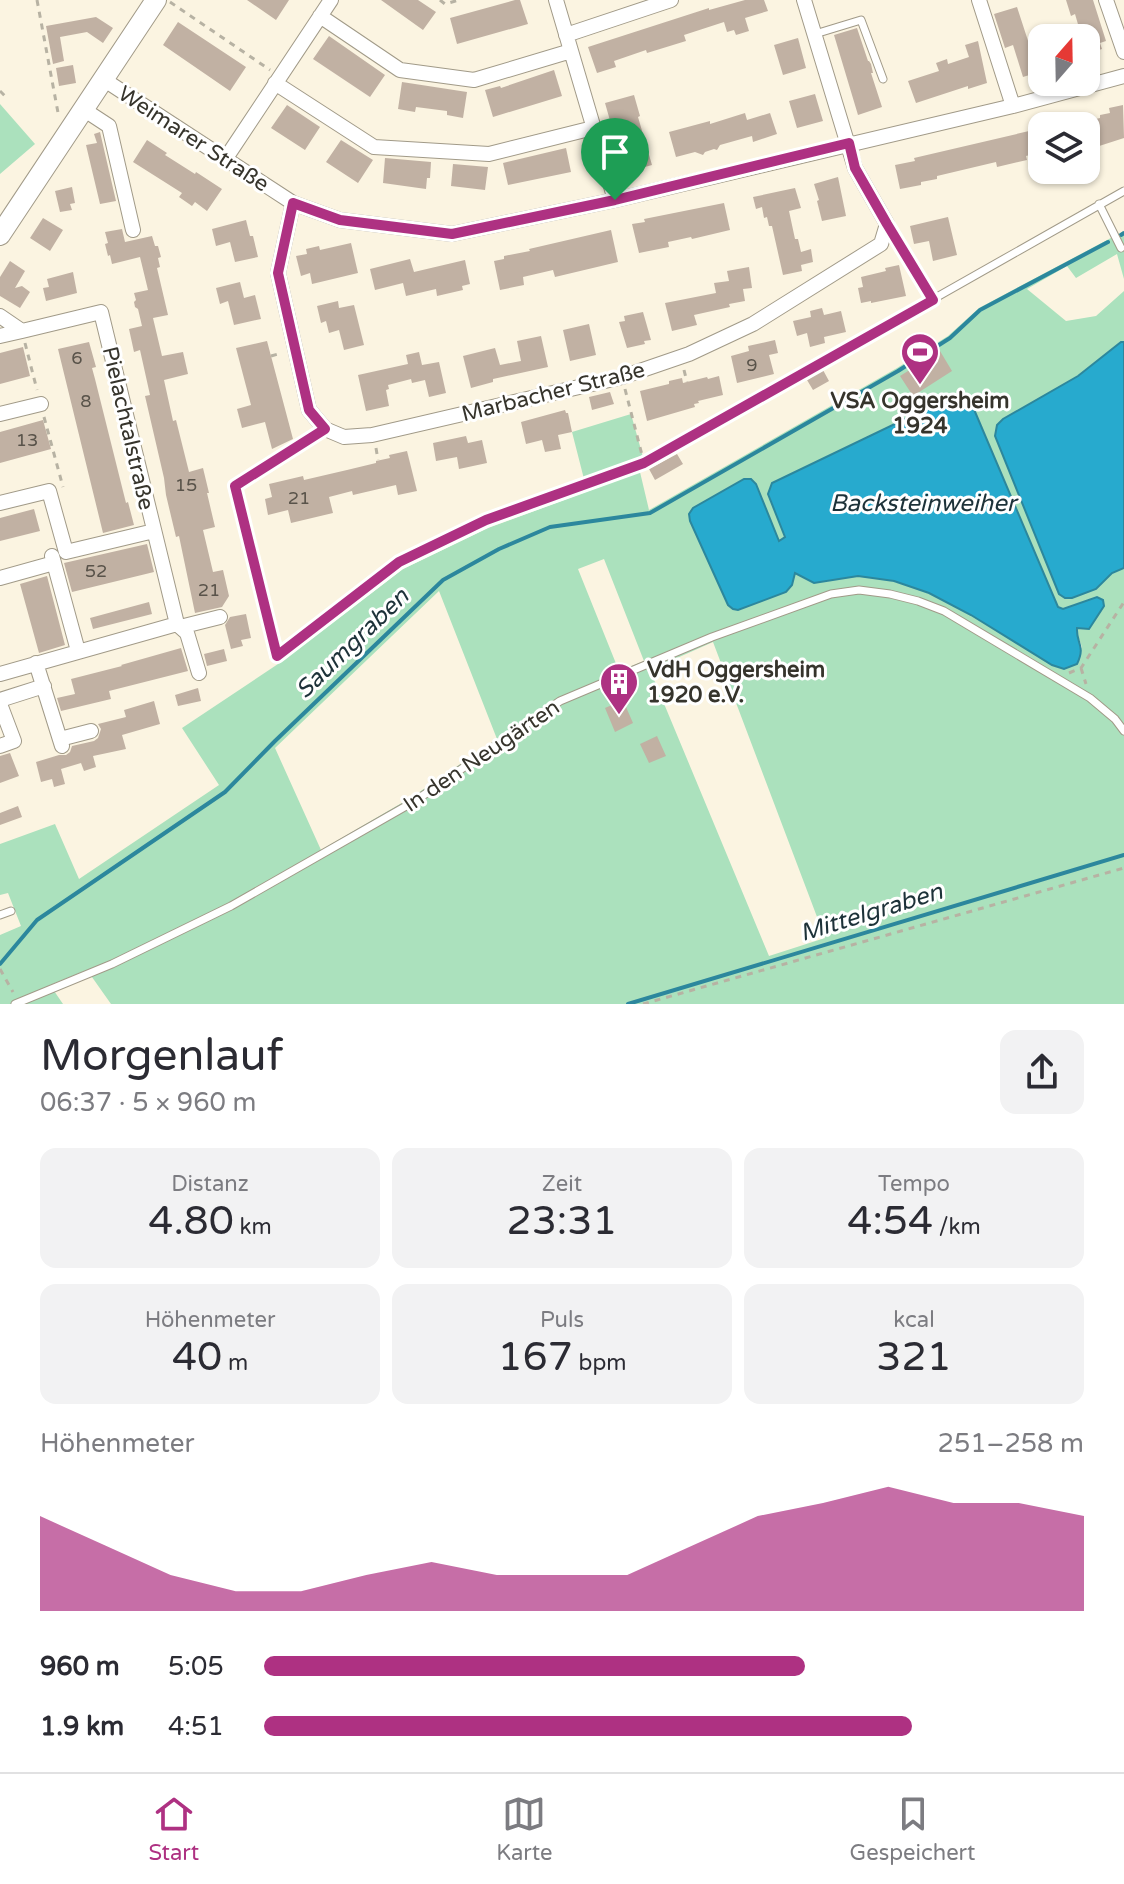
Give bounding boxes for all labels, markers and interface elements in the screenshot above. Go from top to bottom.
north arrow [1028,24,1100,96]
map controls [1028,24,1100,184]
street label: Weimarer Straße [113,80,274,197]
button: layers [1028,112,1100,184]
pin [581,118,649,200]
icon: arrive [593,130,637,174]
sports icon: VSA Oggersheim 1924 [899,331,941,386]
street label: Pielachtalstraße [97,344,159,513]
house number: 6 [71,347,83,369]
house number: 9 [746,354,758,376]
street label: Marbacher Straße [459,357,648,427]
place label: VSA Oggersheim 1924 [830,388,1010,439]
house number: 8 [80,390,92,412]
house number: 13 [16,429,38,451]
house number: 15 [175,474,197,496]
house number: 21 [288,487,310,509]
water label: Backsteinweiher [830,489,1019,518]
house number: 52 [85,560,107,582]
house number: 21 [198,579,220,601]
water label: Saumgraben [290,581,416,705]
place label: VdH Oggersheim 1920 e.V. [647,657,825,708]
building icon: VdH Oggersheim 1920 e.V. [598,661,640,716]
street label: In den Neugärten [399,694,565,818]
water label: Mittelgraben [796,877,947,948]
text: Morgenlauf [40,1030,283,1083]
button: share [1000,1030,1084,1114]
text: 06:37 · 5 × 960 m [40,1087,256,1118]
text: Distanz [171,1171,249,1197]
text: Zeit [542,1171,582,1197]
text: Tempo [878,1171,950,1197]
text: 4.80 [148,1197,234,1245]
text: 23:31 [507,1197,617,1245]
text: 4:54 [847,1197,933,1245]
text: km [234,1214,272,1240]
text: /km [933,1214,981,1240]
text: Höhenmeter [145,1307,275,1333]
text: Puls [540,1307,584,1333]
text: kcal [893,1307,935,1333]
text: 40 [172,1333,222,1381]
text: 167 [497,1333,573,1381]
text: 321 [876,1333,952,1381]
text: m [222,1350,248,1376]
text: bpm [573,1350,627,1376]
text: Höhenmeter [40,1428,194,1459]
text: 251–258 m [938,1428,1084,1459]
text: 960 m [40,1651,120,1682]
text: 5:05 [168,1651,224,1682]
text: 1.9 km [40,1711,124,1742]
text: 4:51 [168,1711,224,1742]
tab: Start [149,1792,199,1866]
tab: Karte [496,1792,553,1866]
tab: Gespeichert [850,1792,975,1866]

